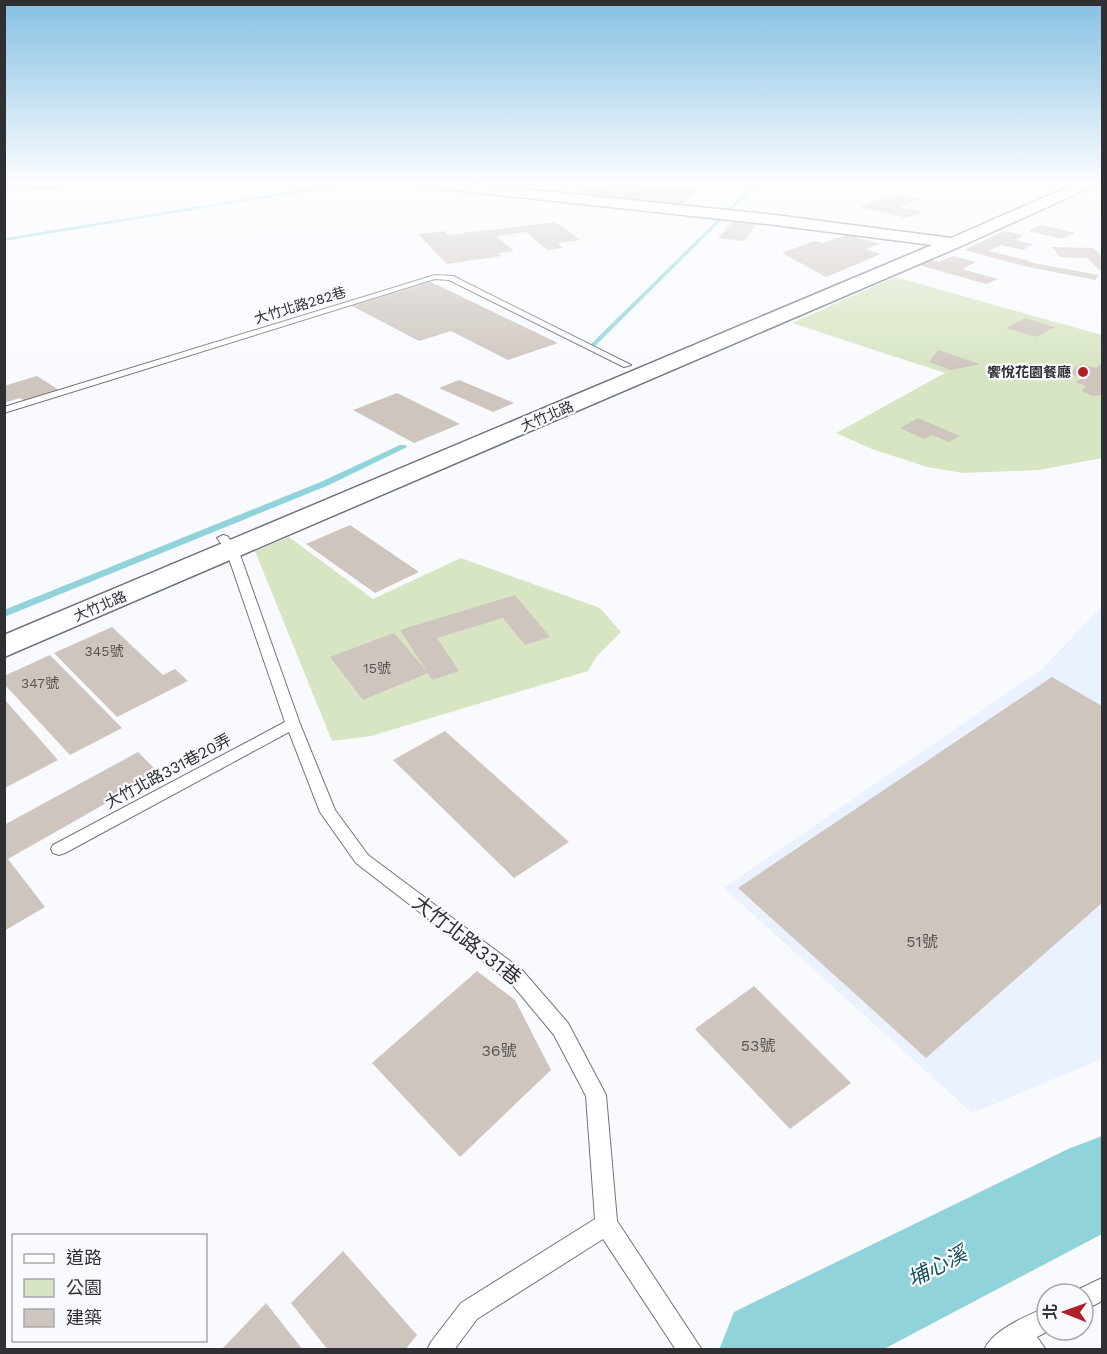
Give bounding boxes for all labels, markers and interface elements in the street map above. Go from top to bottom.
street label: 大竹北路282巷 [252,283,348,327]
place label: 饗悅花園餐廳 [987,364,1071,380]
marker: 饗悅花園餐廳 [1076,365,1090,379]
street label: 大竹北路 [518,398,576,434]
street label: 大竹北路 [71,588,129,624]
house number: 345號 [85,643,123,659]
house number: 15號 [363,660,391,676]
house number: 347號 [21,675,59,691]
street label: 大竹北路331巷20弄 [102,730,234,812]
street label: 大竹北路331巷 [408,890,526,990]
house number: 51號 [906,932,938,951]
house number: 53號 [741,1036,775,1055]
house number: 36號 [481,1041,517,1060]
legend [12,1234,207,1342]
water label: 埔心溪 [903,1239,973,1291]
text: 道路 [66,1247,102,1268]
text: 公園 [66,1277,102,1298]
north arrow [1035,1282,1095,1342]
text: 北 [1041,1304,1060,1320]
text: 建築 [66,1307,102,1328]

